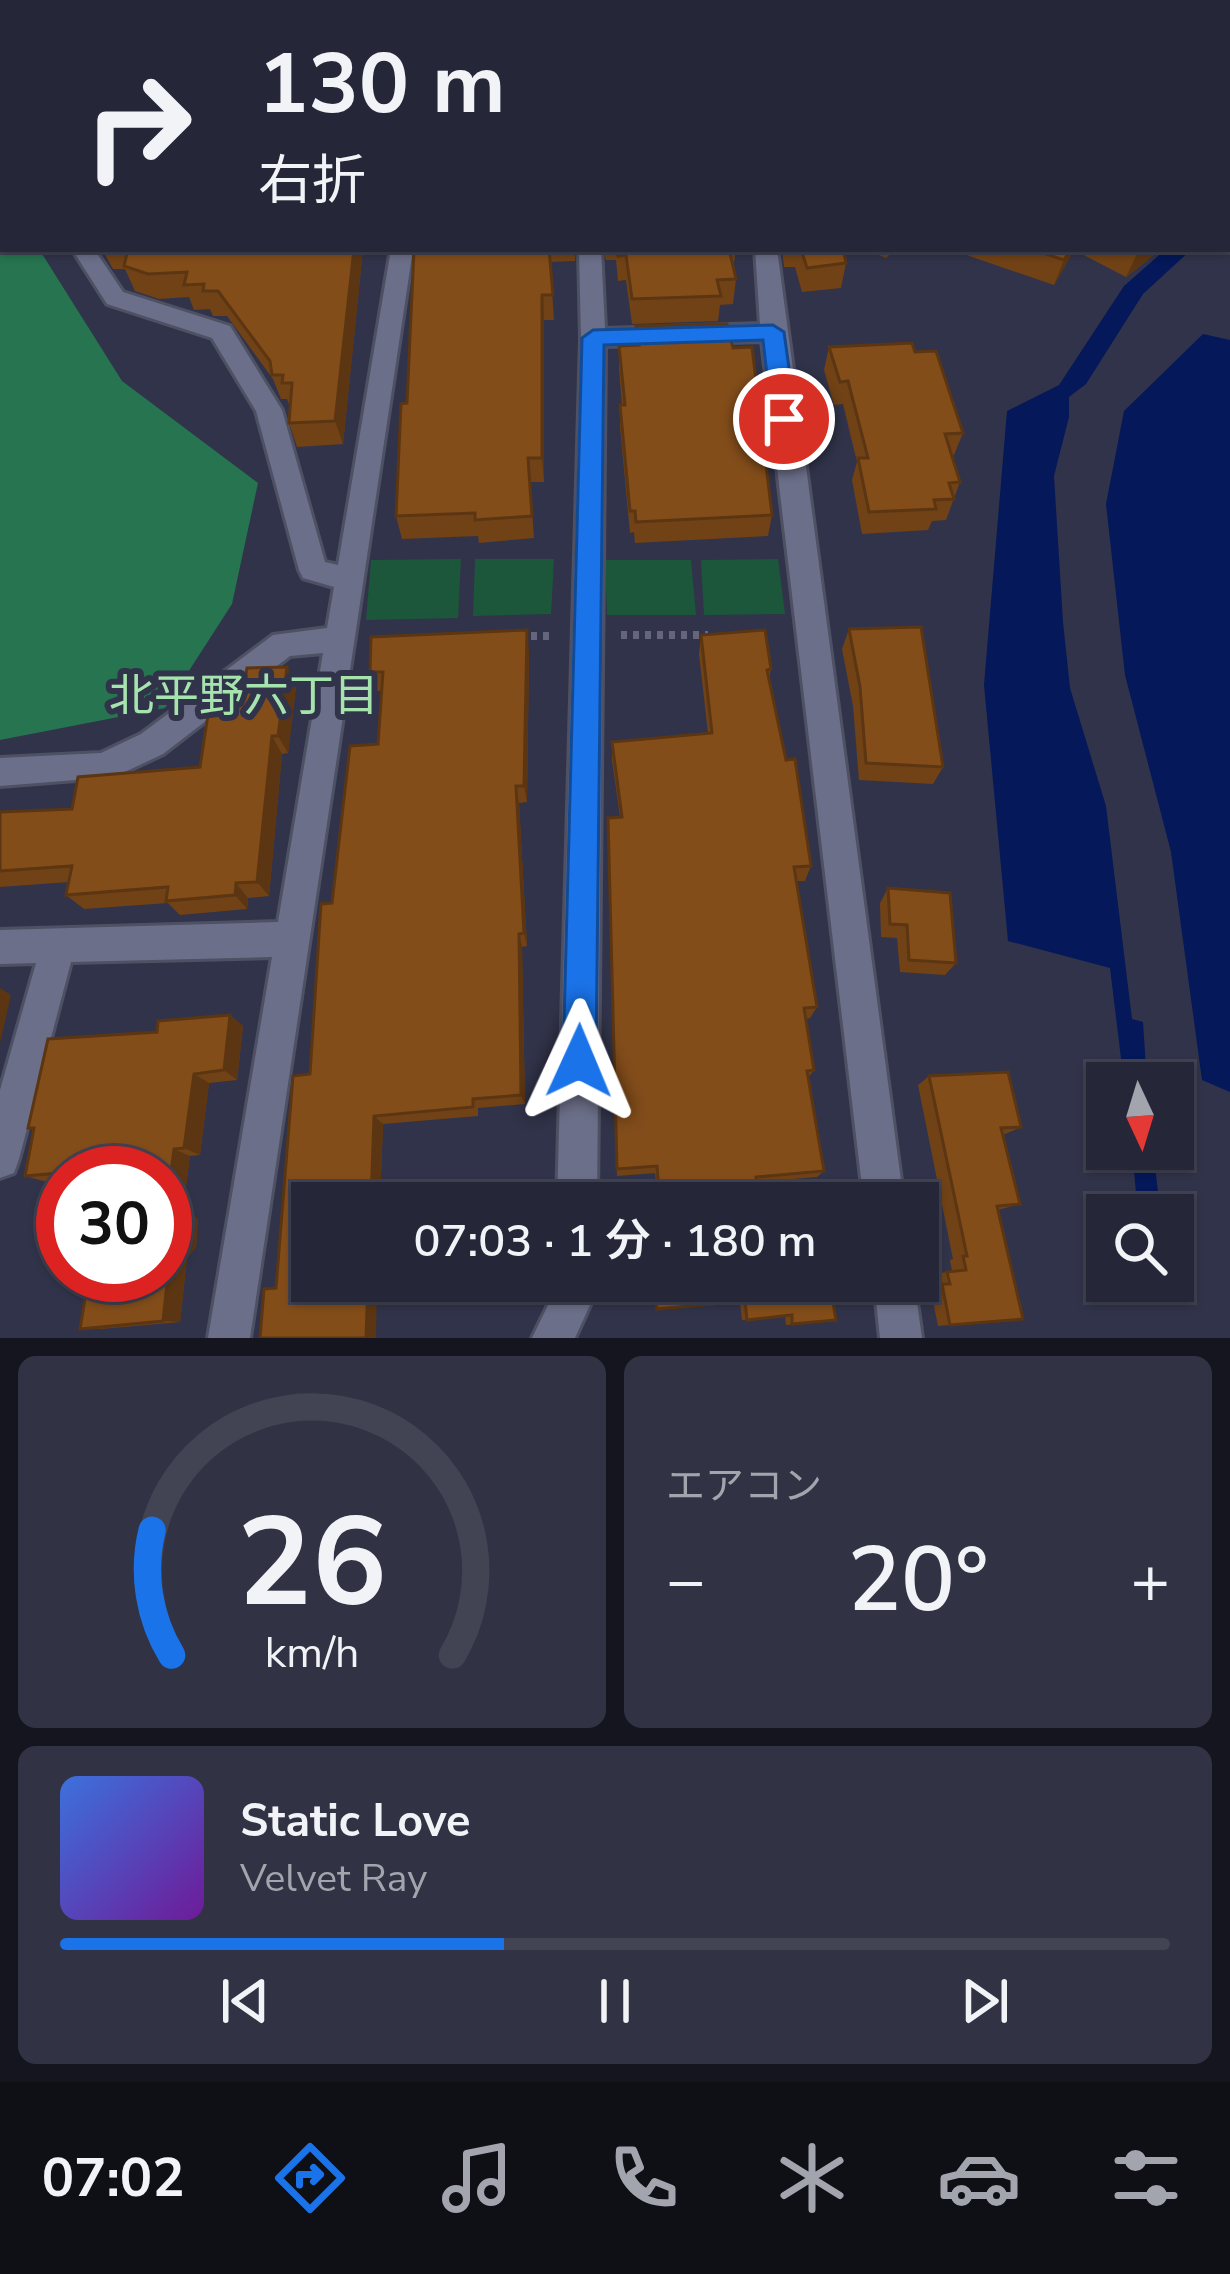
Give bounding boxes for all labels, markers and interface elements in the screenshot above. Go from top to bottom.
text: 130 m [258,27,506,142]
icon: right [60,48,216,204]
text: 右折 [258,144,366,218]
pin [733,368,835,470]
icon: arrive [751,386,817,452]
district label: 北平野六丁目 [109,666,379,727]
position arrow [516,998,642,1124]
north arrow [1086,1062,1194,1170]
map controls [1086,1062,1194,1302]
speed limit sign: 30 [36,1146,192,1302]
button: search [1086,1194,1194,1302]
text: 07:03 · 1 分 · 180 m [414,1211,816,1272]
text: エアコン [666,1460,822,1513]
text: 26 [237,1478,387,1648]
text: 20° [847,1519,989,1642]
text: − [666,1536,706,1626]
text: + [1130,1536,1170,1626]
text: km/h [265,1624,359,1682]
text: Static Love [240,1791,470,1852]
text: Velvet Ray [240,1852,427,1905]
icon: previous [212,1968,278,2034]
icon: pause [582,1968,648,2034]
icon: next [952,1968,1018,2034]
icon: directions [268,2136,352,2220]
icon: music [435,2136,519,2220]
icon: phone [602,2136,686,2220]
icon: climate [770,2136,854,2220]
icon: car [937,2136,1021,2220]
icon: filters [1104,2136,1188,2220]
text: 07:02 [42,2141,185,2215]

